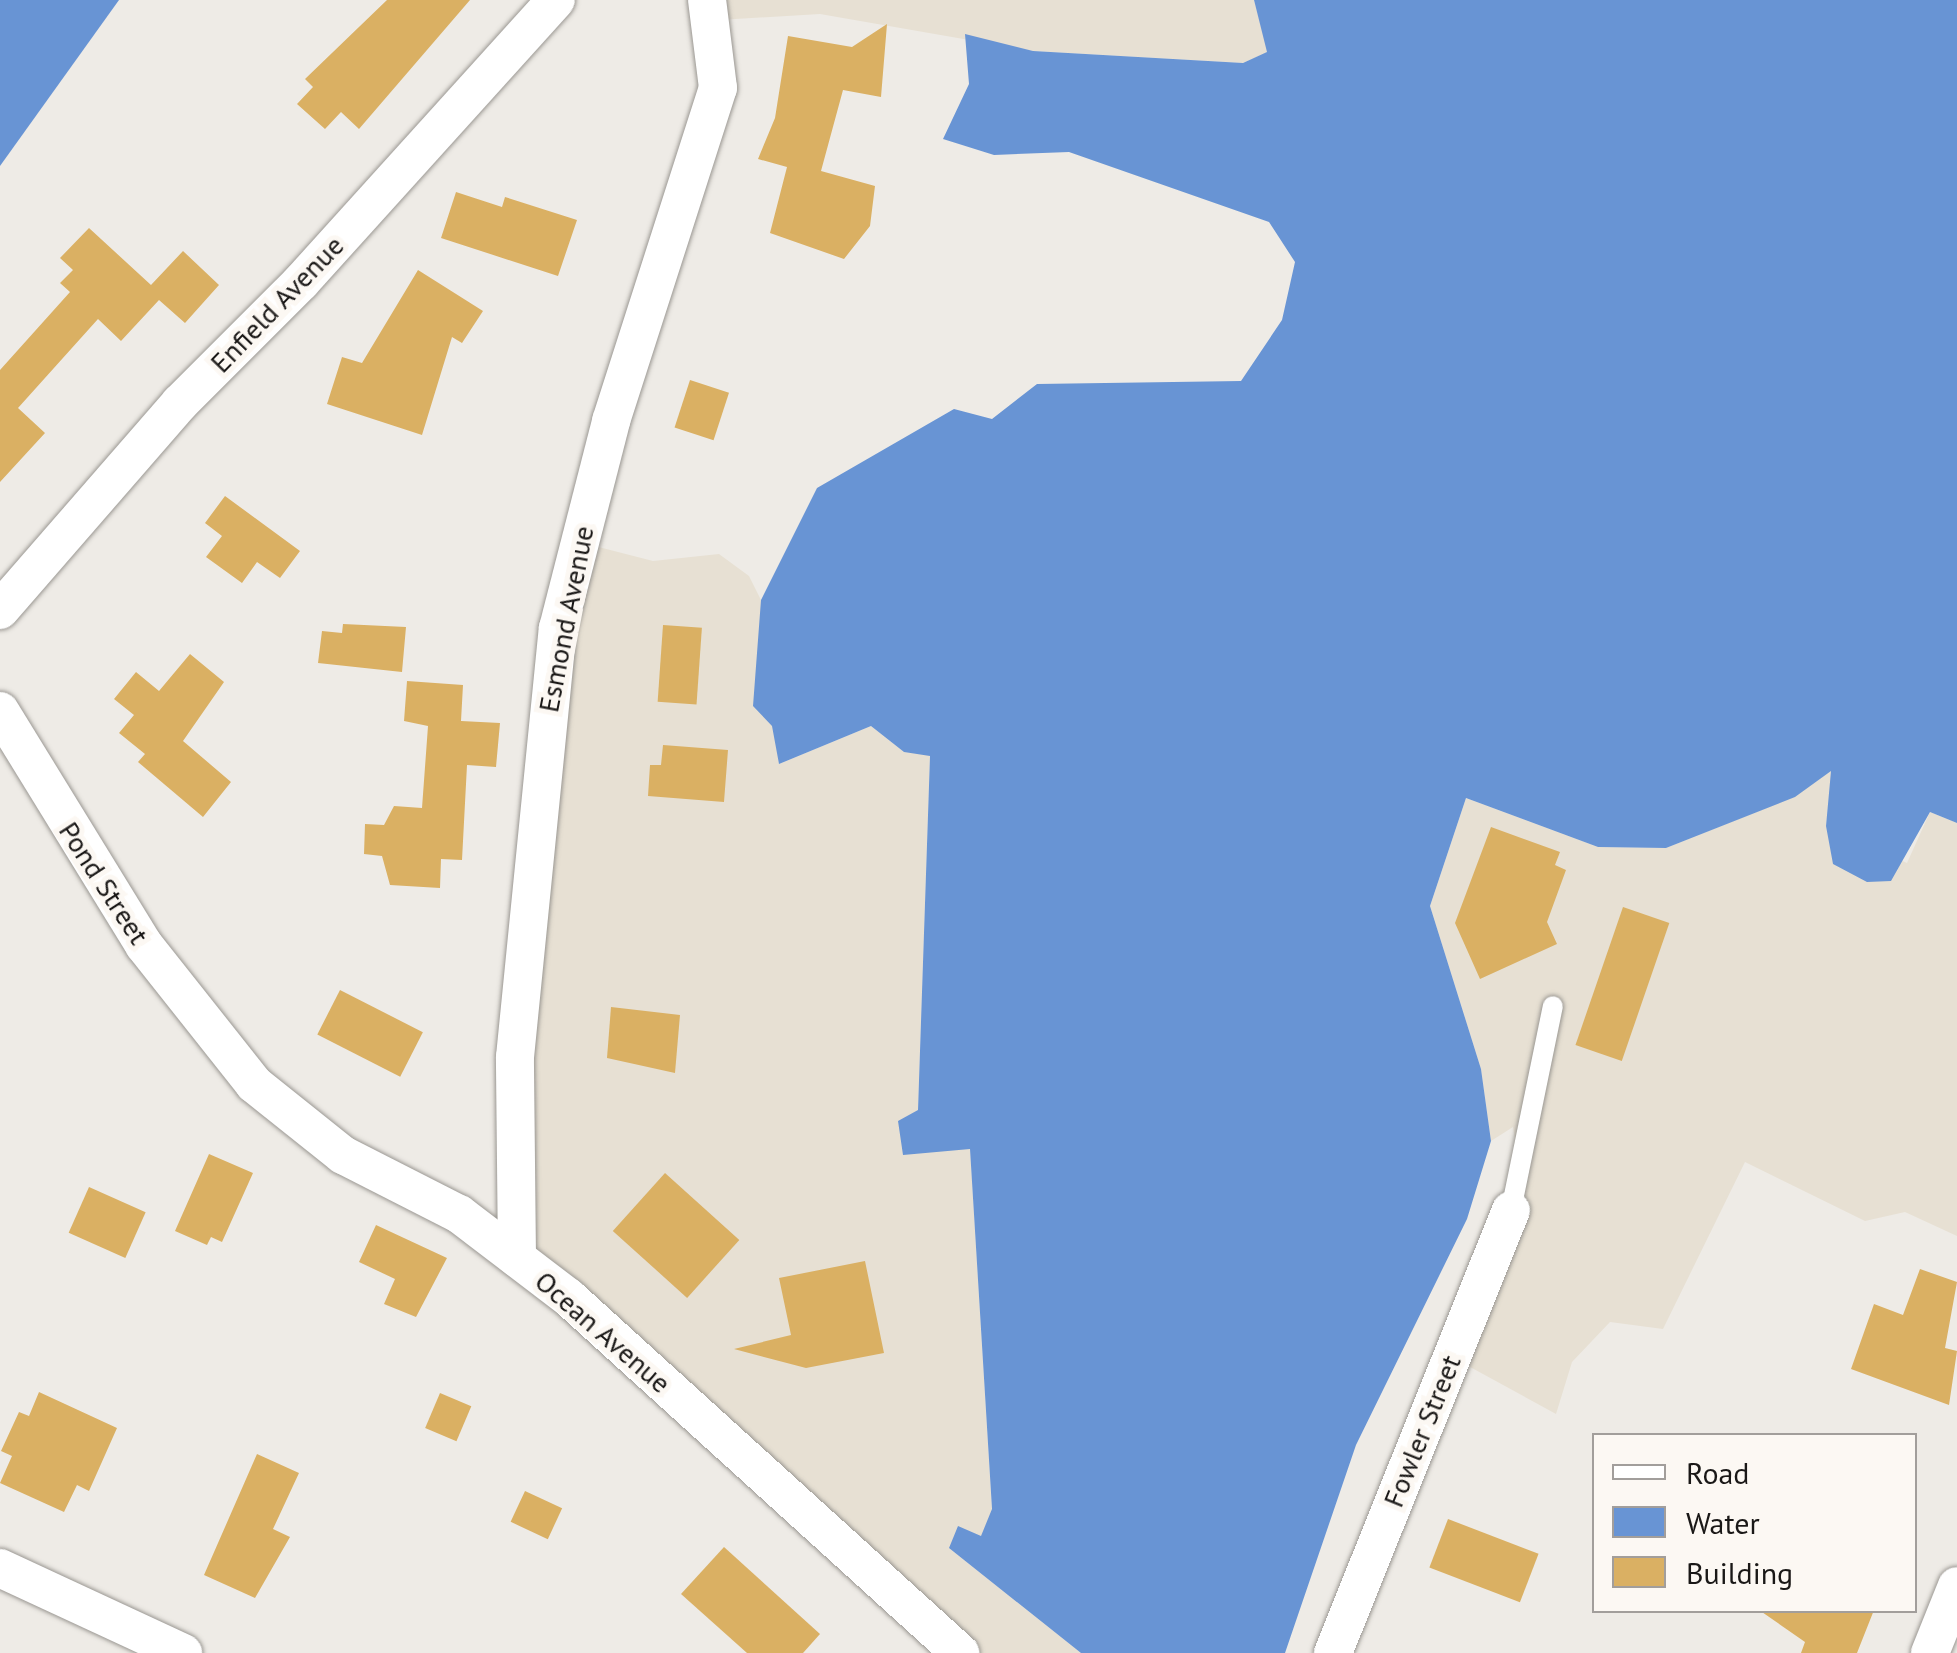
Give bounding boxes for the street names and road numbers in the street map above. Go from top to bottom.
street label: Enfield Avenue [203,228,351,380]
street label: Esmond Avenue [531,523,601,715]
street label: Pond Street [52,816,156,950]
street label: Ocean Avenue [528,1264,678,1400]
street label: Fowler Street [1376,1350,1468,1512]

